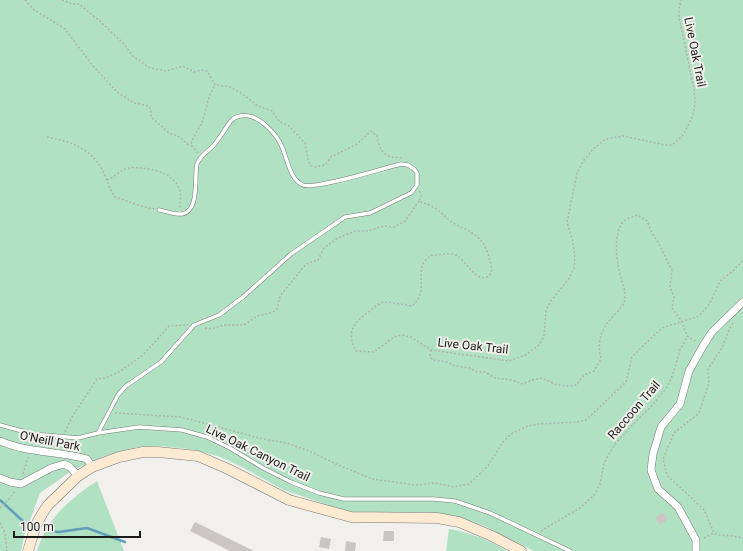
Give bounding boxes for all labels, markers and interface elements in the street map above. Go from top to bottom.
street label: Live Oak Trail [681,16,709,88]
street label: Live Oak Trail [437,335,509,357]
street label: Raccoon Trail [605,378,663,442]
street label: Live Oak Canyon Trail [204,422,312,484]
street label: O'Neill Park [19,428,82,454]
scale bar [14,513,140,539]
text: 100 m [20,520,54,534]

